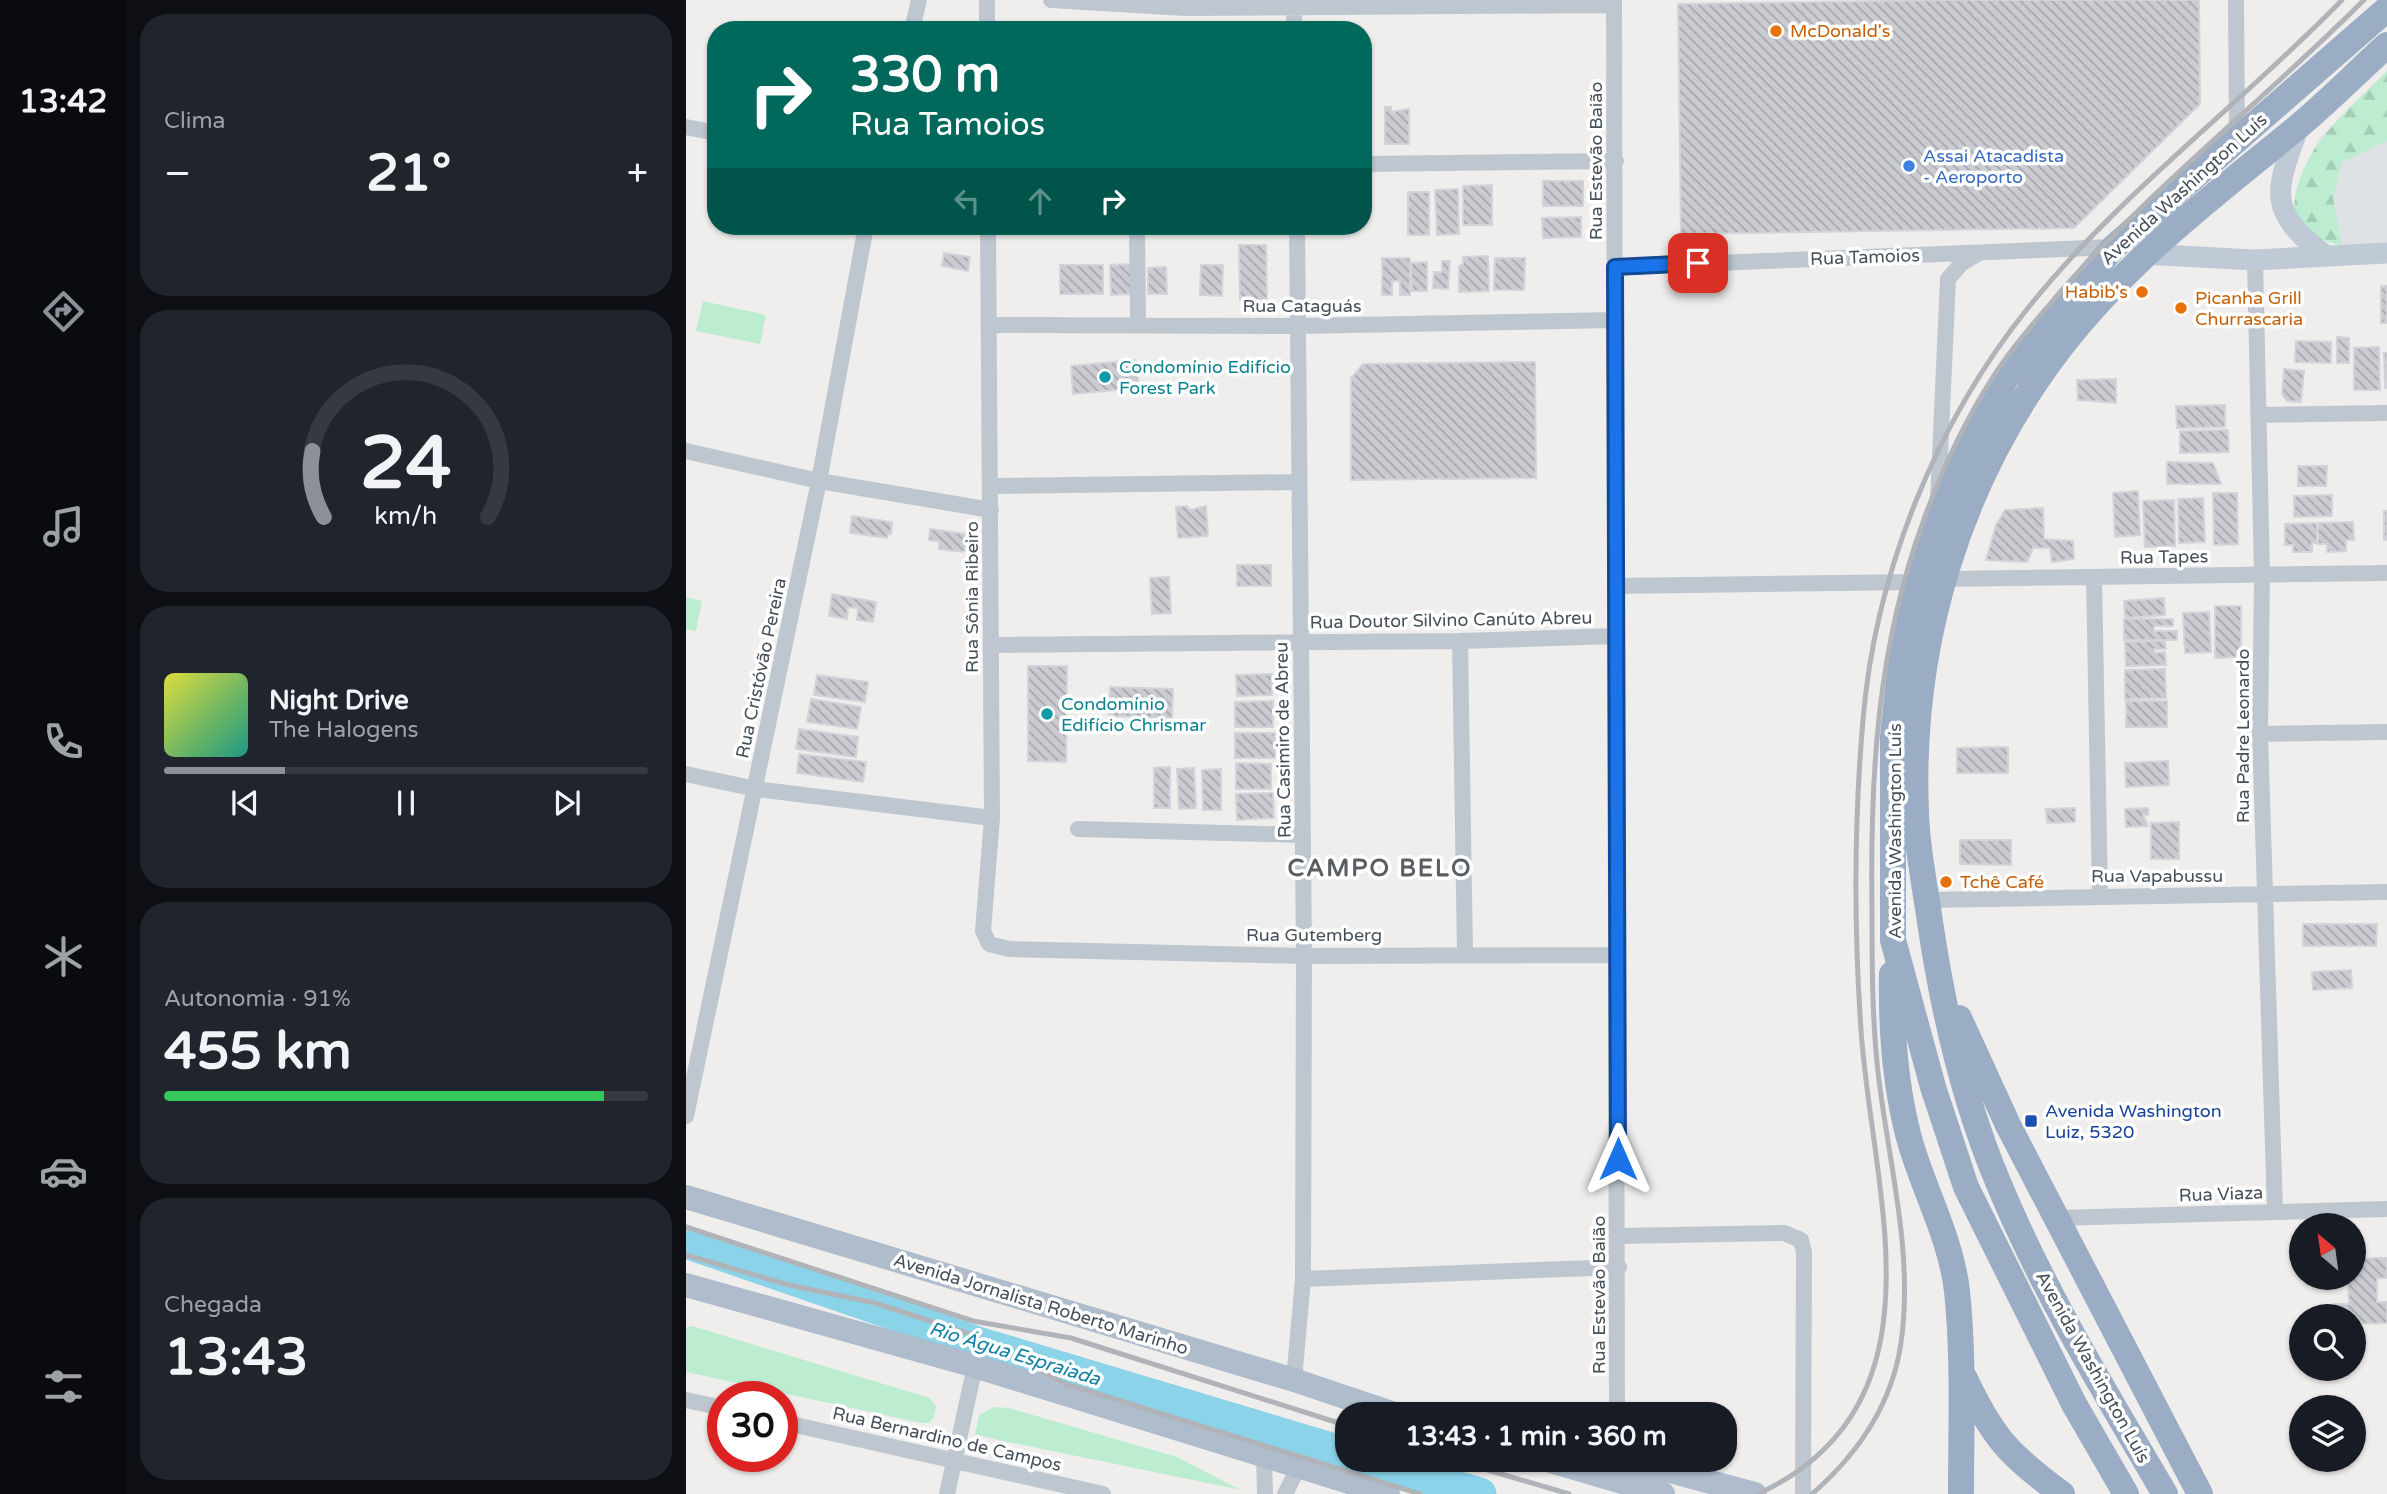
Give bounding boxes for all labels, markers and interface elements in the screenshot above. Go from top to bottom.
place label: McDonald's [1790,20,1890,42]
marker: McDonald's [1768,23,1784,39]
text: 330 m [850,46,1000,105]
icon: right [735,49,826,140]
street label: Rua Estevão Baião [1585,82,1607,240]
text: 13:42 [19,83,107,121]
text: Rua Tamoios [850,106,1045,144]
text: Clima [164,107,225,135]
street label: Avenida Washington Luís [2096,109,2272,269]
text: 21° [366,142,451,205]
place label: Assai Atacadista - Aeroporto [1923,145,2064,188]
text: − [164,151,191,197]
text: + [627,151,648,197]
marker: Assai Atacadista - Aeroporto [1901,158,1917,174]
icon: left [948,182,986,220]
icon: ahead [1021,182,1059,220]
icon: right [1094,182,1132,220]
pin [1668,233,1728,293]
icon: arrive [1679,244,1717,282]
street label: Rua Tamoios [1810,244,1920,270]
place label: Habib's [2065,281,2128,303]
marker: Habib's [2134,284,2150,300]
icon: directions [39,287,88,336]
place label: Picanha Grill Churrascaria [2195,287,2303,330]
street label: Rua Cataguás [1242,295,1362,317]
marker: Picanha Grill Churrascaria [2173,300,2189,316]
place label: Condomínio Edifício Forest Park [1119,356,1291,399]
marker: Condomínio Edifício Forest Park [1097,369,1113,385]
text: 24 [360,420,452,508]
text: km/h [375,501,437,531]
icon: music [39,502,88,551]
street label: Rua Sônia Ribeiro [961,521,983,673]
street label: Rua Tapes [2120,545,2208,569]
street label: Rua Cristóvão Pereira [731,576,791,760]
street label: Rua Doutor Silvino Canúto Abreu [1309,607,1593,633]
street label: Rua Casimiro de Abreu [1270,642,1296,838]
street label: Rua Padre Leonardo [2232,649,2254,823]
text: Night Drive [269,685,409,716]
place label: Condomínio Edifício Chrismar [1061,693,1206,736]
marker: Condomínio Edifício Chrismar [1039,706,1055,722]
text: The Halogens [269,716,418,744]
icon: phone [39,717,88,766]
street label: Avenida Washington Luís [1884,723,1906,939]
icon: previous [226,784,264,822]
icon: pause [387,784,425,822]
icon: next [548,784,586,822]
district label: CAMPO BELO [1288,854,1472,883]
street label: Rua Vapabussu [2091,865,2223,887]
place label: Tchê Café [1960,871,2044,893]
marker: Tchê Café [1938,874,1954,890]
street label: Rua Gutemberg [1246,924,1382,946]
icon: climate [39,932,88,981]
text: Autonomia · 91% [164,985,351,1013]
text: 455 km [164,1020,352,1083]
place label: Avenida Washington Luiz, 5320 [2045,1100,2222,1143]
marker: Avenida Washington Luiz, 5320 [2023,1113,2039,1129]
position arrow [1581,1122,1655,1196]
icon: car [39,1147,88,1196]
street label: Rua Viaza [2178,1182,2264,1206]
north arrow [2289,1213,2366,1290]
map controls [2289,1213,2366,1472]
street label: Rua Estevão Baião [1588,1216,1610,1374]
street label: Avenida Jornalista Roberto Marinho [891,1249,1191,1359]
street label: Avenida Washington Luís [2031,1267,2155,1467]
text: Chegada [164,1291,262,1319]
button: search [2289,1304,2366,1381]
water label: Rio Água Espraiada [927,1318,1104,1391]
text: 13:43 [164,1326,308,1389]
icon: filters [39,1362,88,1411]
speed limit sign: 30 [707,1381,798,1472]
button: layers [2289,1395,2366,1472]
street label: Rua Bernardino de Campos [830,1402,1064,1476]
text: 13:43 · 1 min · 360 m [1405,1421,1667,1452]

